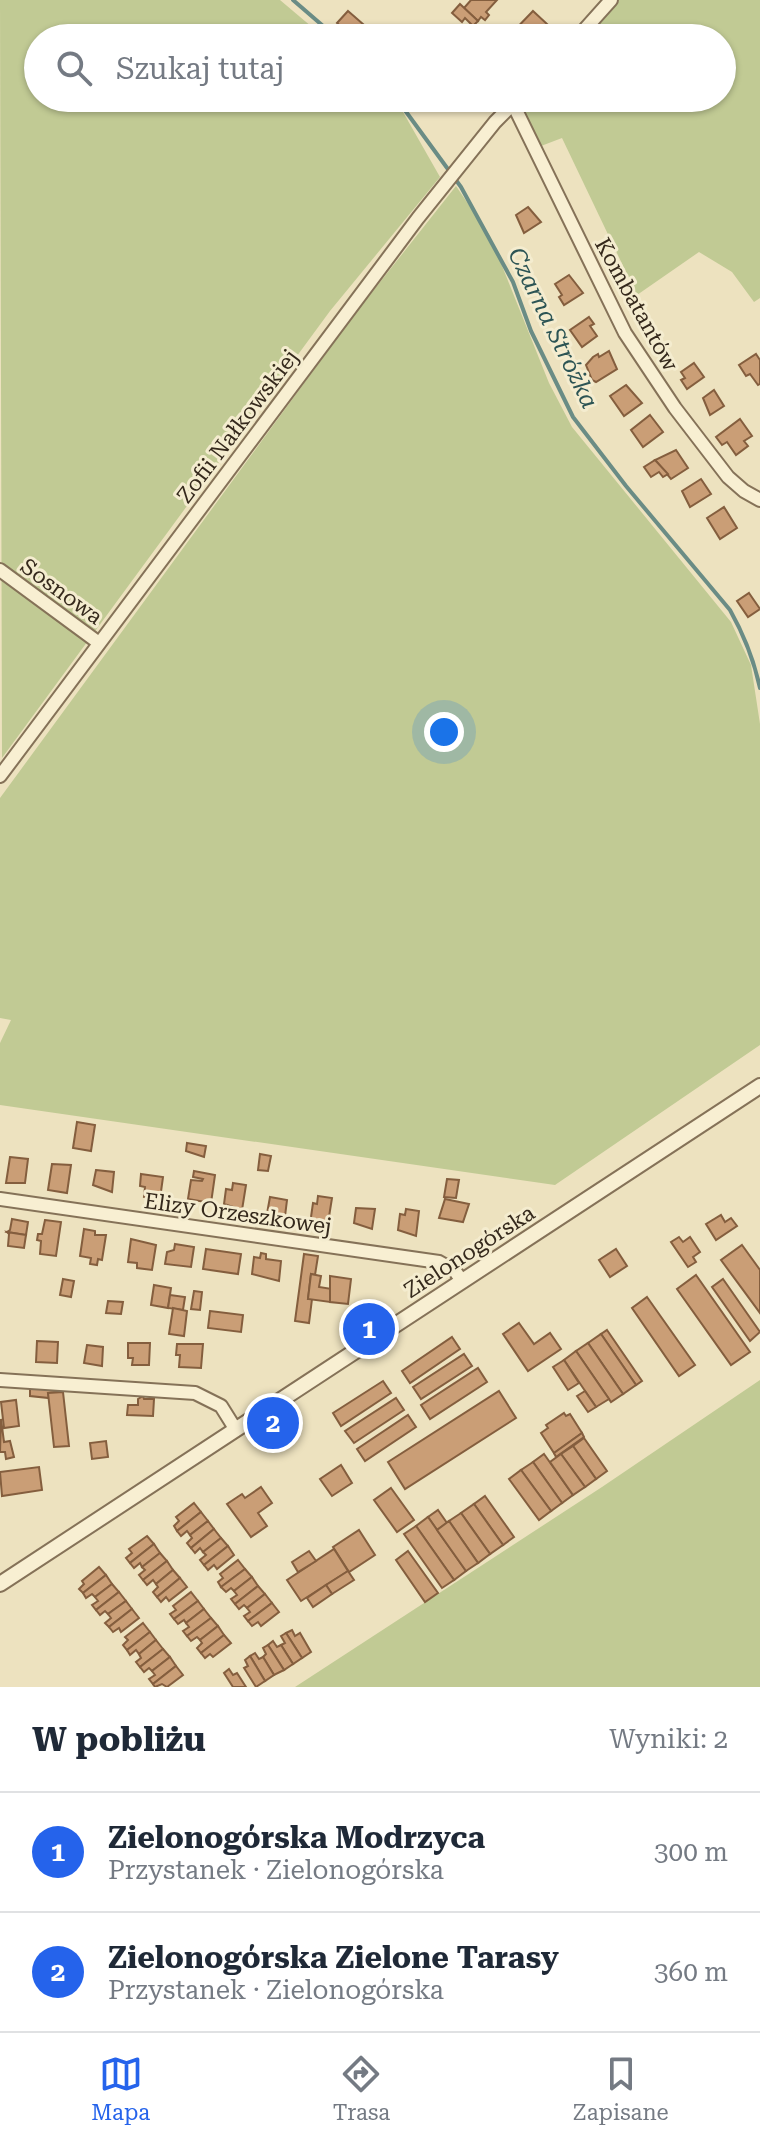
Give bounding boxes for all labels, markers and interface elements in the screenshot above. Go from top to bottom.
search box [24,24,736,112]
icon: search [52,46,96,90]
text: Szukaj tutaj [116,51,284,86]
street label: Kombatantów [590,233,684,376]
water label: Czarna Stróżka [502,243,604,413]
street label: Zofii Nałkowskiej [172,345,303,508]
street label: Sosnowa [16,553,108,629]
your location [424,712,464,752]
street label: Elizy Orzeszkowej [142,1188,333,1239]
street label: Zielonogórska [399,1200,539,1303]
pin: 1 [343,1299,395,1359]
pin: 2 [247,1393,299,1453]
text: W pobliżu [32,1719,206,1759]
text: Wyniki: 2 [609,1724,728,1754]
text: Zielonogórska Modrzyca [108,1820,485,1855]
text: 1 [51,1837,65,1867]
text: 300 m [654,1837,728,1867]
text: Przystanek · Zielonogórska [108,1855,444,1885]
text: Zielonogórska Zielone Tarasy [108,1940,559,1975]
text: 2 [51,1957,65,1987]
text: 360 m [654,1957,728,1987]
text: Przystanek · Zielonogórska [108,1975,444,2005]
tab: Mapa [91,2052,150,2125]
tab: Trasa [333,2052,390,2125]
tab: Zapisane [573,2052,669,2125]

